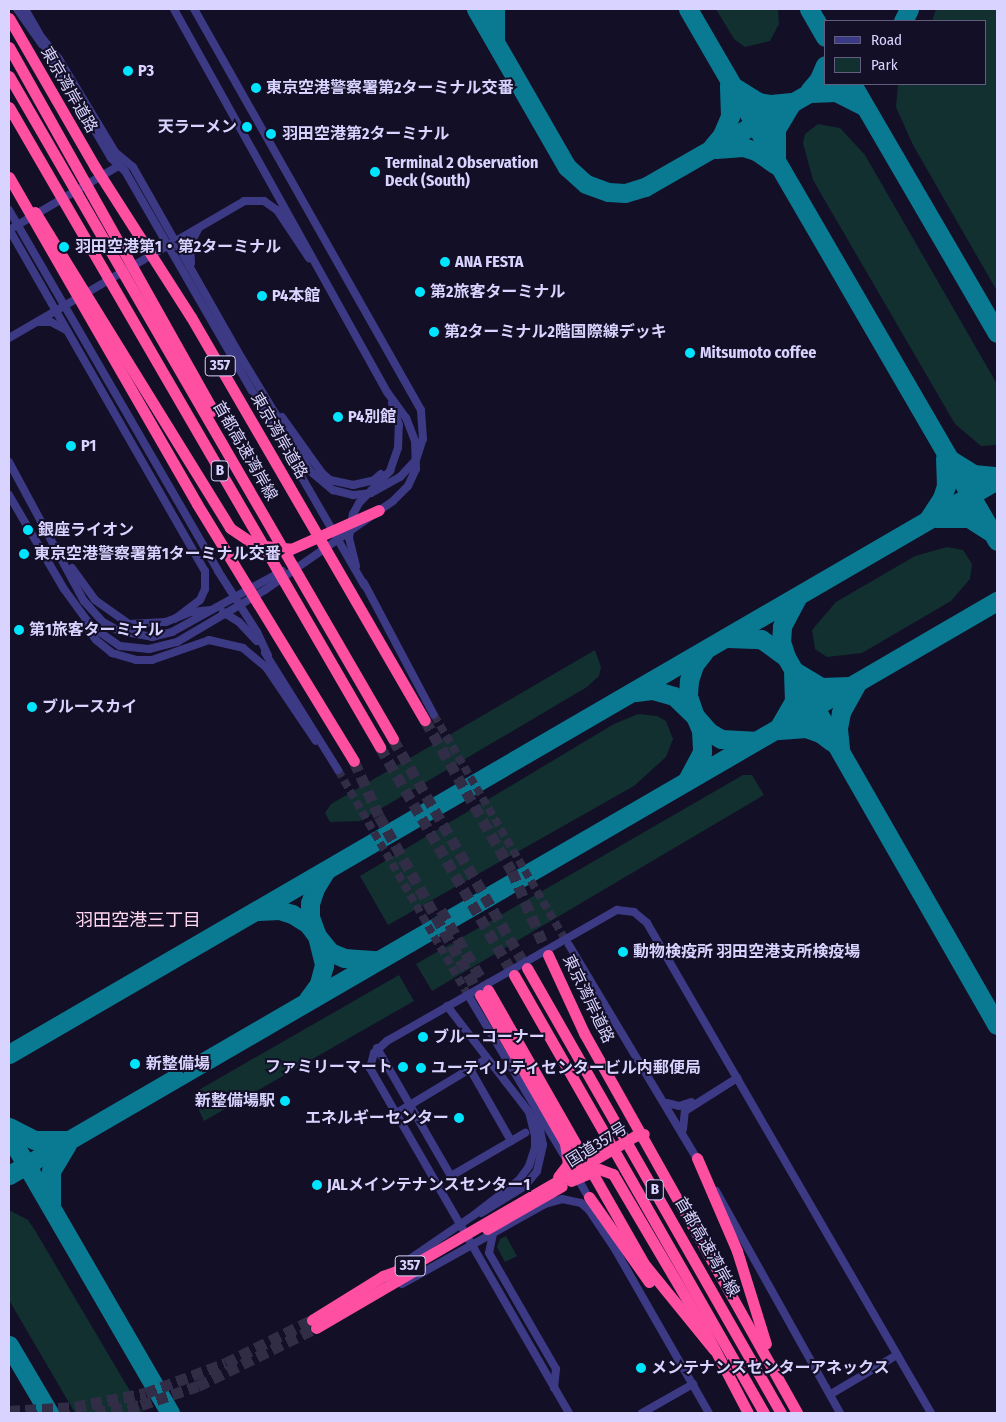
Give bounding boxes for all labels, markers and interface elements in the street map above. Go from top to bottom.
legend [824,20,986,85]
text: Road [871,31,902,49]
street label: 東京湾岸道路 [37,44,101,136]
text: Park [871,56,898,74]
place label: P3 [138,61,154,81]
marker: P3 [122,65,134,77]
place label: 東京空港警察署第2ターミナル交番 [266,78,513,98]
marker: 東京空港警察署第2ターミナル交番 [250,82,262,94]
place label: 天ラーメン [157,117,237,137]
marker: 天ラーメン [241,121,253,133]
place label: 羽田空港第2ターミナル [282,124,449,144]
marker: 羽田空港第2ターミナル [264,127,278,141]
place label: Terminal 2 Observation Deck (South) [385,153,539,191]
marker: Terminal 2 Observation Deck (South) [369,166,381,178]
place label: 羽田空港第1・第2ターミナル [75,237,281,257]
marker: 羽田空港第1・第2ターミナル [57,240,71,254]
place label: ANA FESTA [455,252,523,272]
marker: ANA FESTA [439,256,451,268]
place label: 第2旅客ターミナル [430,282,565,302]
place label: P4本館 [272,286,320,306]
marker: 第2旅客ターミナル [414,286,426,298]
marker: P4本館 [256,290,268,302]
place label: 第2ターミナル2階国際線デッキ [444,322,667,342]
marker: 第2ターミナル2階国際線デッキ [428,326,440,338]
place label: Mitsumoto coffee [700,343,816,363]
marker: Mitsumoto coffee [684,347,696,359]
road number: 357 [204,354,236,378]
street label: 東京湾岸道路 [247,390,311,482]
street label: 首都高速湾岸線 [209,398,281,504]
place label: P4別館 [348,407,396,427]
marker: P4別館 [332,411,344,423]
place label: P1 [81,436,96,456]
marker: P1 [65,440,77,452]
road number: B [210,458,230,484]
place label: 銀座ライオン [38,520,134,540]
marker: 銀座ライオン [22,524,34,536]
place label: 東京空港警察署第1ターミナル交番 [34,544,281,564]
marker: 東京空港警察署第1ターミナル交番 [18,548,30,560]
place label: 第1旅客ターミナル [29,620,164,640]
marker: 第1旅客ターミナル [13,624,25,636]
place label: ブルースカイ [42,697,138,717]
marker: ブルースカイ [26,701,38,713]
district label: 羽田空港三丁目 [75,909,201,931]
place label: 動物検疫所 羽田空港支所検疫場 [633,942,860,962]
marker: 動物検疫所 羽田空港支所検疫場 [617,946,629,958]
street label: 東京湾岸道路 [558,952,618,1046]
place label: ブルーコーナー [433,1027,545,1047]
marker: ブルーコーナー [417,1031,429,1043]
place label: 新整備場 [146,1054,210,1074]
marker: 新整備場 [128,1057,142,1071]
place label: ファミリーマート [265,1057,393,1077]
place label: ユーティリティセンタービル内郵便局 [431,1058,703,1078]
marker: ファミリーマート [397,1061,409,1073]
marker: ユーティリティセンタービル内郵便局 [415,1062,427,1074]
place label: 新整備場駅 [195,1091,275,1111]
marker: 新整備場駅 [279,1095,291,1107]
place label: エネルギーセンター [305,1108,449,1128]
marker: エネルギーセンター [453,1112,465,1124]
street label: 国道357号 [563,1119,631,1171]
place label: JALメインテナンスセンター1 [327,1175,531,1195]
road number: B [645,1178,665,1202]
marker: JALメインテナンスセンター1 [311,1179,323,1191]
street label: 首都高速湾岸線 [671,1194,743,1300]
road number: 357 [394,1254,426,1278]
place label: メンテナンスセンターアネックス [651,1358,891,1378]
marker: メンテナンスセンターアネックス [635,1362,647,1374]

